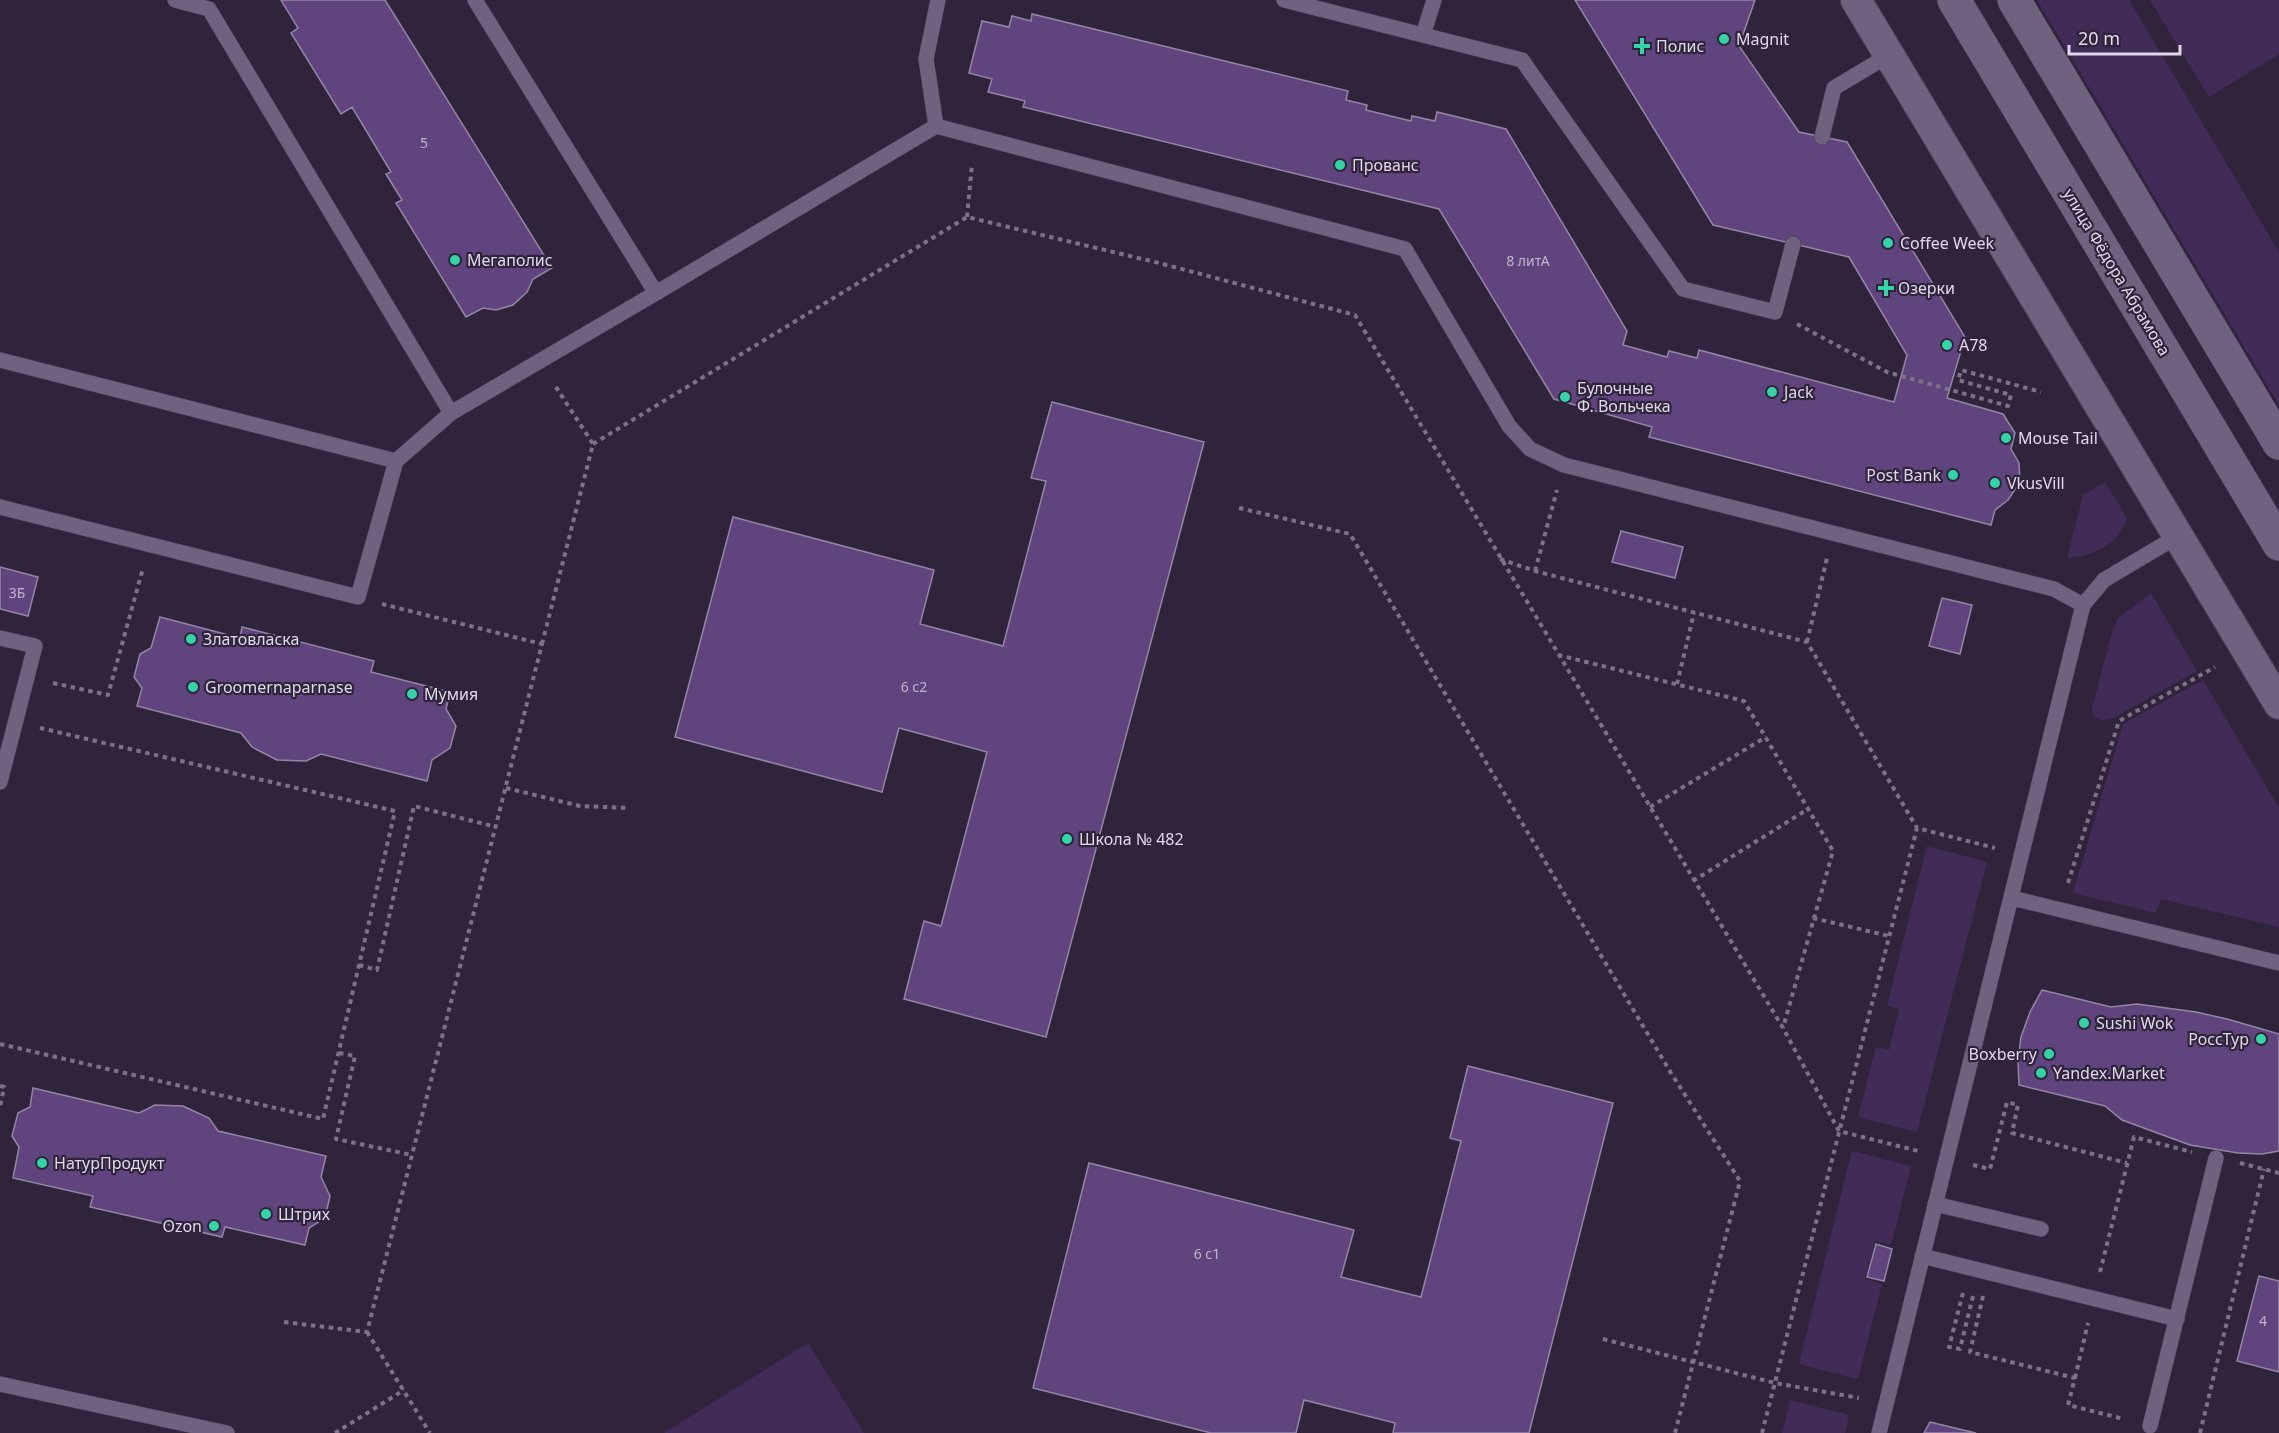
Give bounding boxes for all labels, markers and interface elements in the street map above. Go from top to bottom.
scale bar [2069,18,2180,56]
text: 20 m [2078,26,2120,50]
place label: Magnit [1736,28,1789,50]
marker: Magnit [1717,32,1731,46]
place label: Полис [1656,35,1705,57]
marker: Полис [1633,37,1651,55]
house number: 5 [420,133,428,152]
place label: Прованс [1352,154,1419,176]
marker: Прованс [1333,158,1347,172]
street label: улица Фёдора Абрамова [2058,184,2176,360]
place label: Coffee Week [1900,232,1995,254]
marker: Coffee Week [1881,236,1895,250]
place label: Мегаполис [467,249,553,271]
house number: 8 литА [1506,251,1550,270]
marker: Мегаполис [448,253,462,267]
place label: Озерки [1898,277,1955,299]
marker: Озерки [1879,281,1893,295]
place label: А78 [1959,334,1988,356]
marker: А78 [1940,338,1954,352]
place label: Булочные Ф. Вольчека [1577,377,1671,417]
place label: Jack [1782,381,1814,403]
marker: Jack [1765,385,1779,399]
marker: Булочные Ф. Вольчека [1558,390,1572,404]
place label: Mouse Tail [2018,427,2098,449]
marker: Mouse Tail [1999,431,2013,445]
place label: Post Bank [1866,464,1941,486]
marker: Post Bank [1946,468,1960,482]
place label: VkusVill [2007,472,2065,494]
marker: VkusVill [1988,476,2002,490]
house number: 3Б [9,583,25,602]
place label: Златовласка [203,628,299,650]
marker: Златовласка [184,632,198,646]
place label: Groomernaparnase [205,676,353,698]
house number: 6 с2 [901,677,927,696]
marker: Groomernaparnase [186,680,200,694]
place label: Мумия [424,683,478,705]
marker: Мумия [405,687,419,701]
place label: Школа № 482 [1079,828,1184,850]
marker: Школа № 482 [1060,832,1074,846]
place label: Sushi Wok [2096,1012,2174,1034]
marker: Sushi Wok [2077,1016,2091,1030]
place label: РоссТур [2188,1028,2249,1050]
marker: РоссТур [2254,1032,2268,1046]
place label: Boxberry [1969,1043,2038,1065]
marker: Boxberry [2042,1047,2056,1061]
place label: Yandex.Market [2053,1062,2165,1084]
marker: Yandex.Market [2034,1066,2048,1080]
place label: НатурПродукт [54,1152,165,1174]
marker: НатурПродукт [35,1156,49,1170]
place label: Штрих [278,1203,331,1225]
marker: Штрих [259,1207,273,1221]
place label: Ozon [162,1215,202,1237]
marker: Ozon [207,1219,221,1233]
house number: 6 с1 [1194,1244,1220,1263]
house number: 4 [2259,1311,2267,1330]

